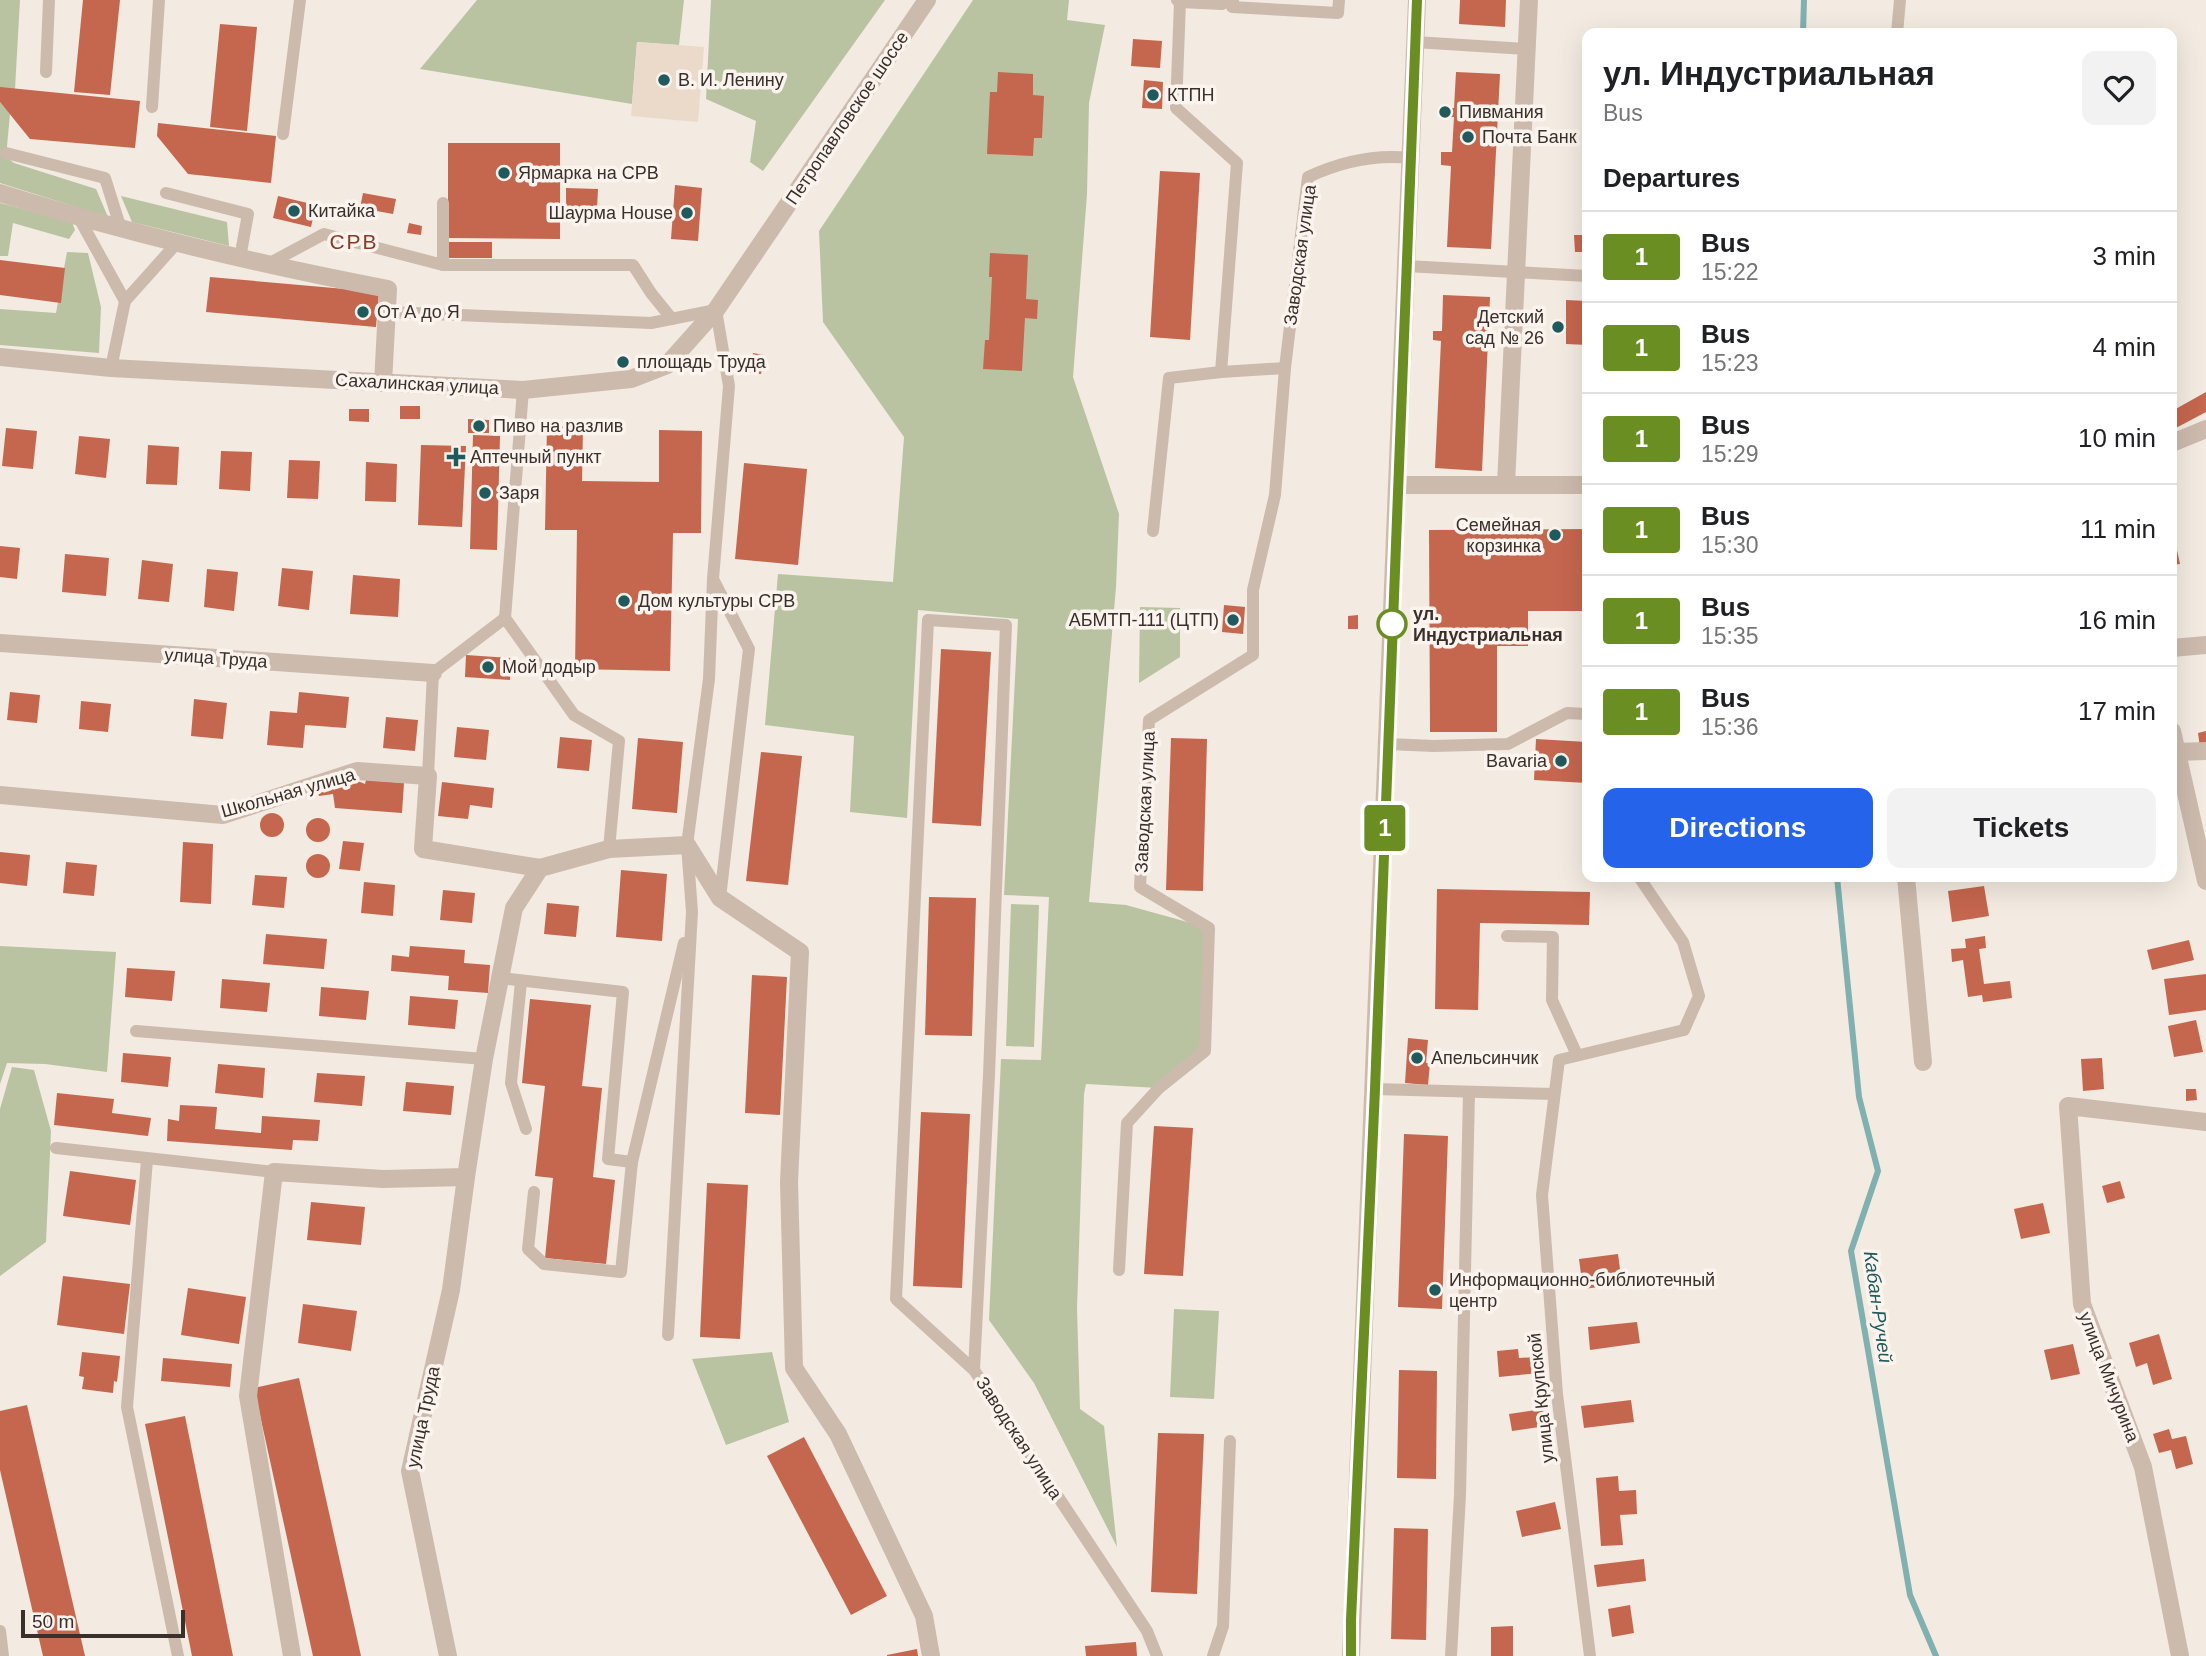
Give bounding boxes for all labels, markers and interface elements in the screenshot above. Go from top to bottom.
street label: Петропавловское шоссе [782,28,912,208]
button: heart [2082,51,2156,125]
text: ул. Индустриальная [1603,55,1935,92]
place label: В. И. Ленину [678,70,784,90]
marker: В. И. Ленину [656,72,672,88]
place label: КТПН [1167,85,1214,105]
marker: КТПН [1145,87,1161,103]
text: Bus [1603,100,1643,126]
place label: Пивмания [1459,102,1543,122]
marker: Пивмания [1437,104,1453,120]
place label: Почта Банк [1482,127,1577,147]
marker: Почта Банк [1460,129,1476,145]
place label: Ярмарка на СРВ [518,163,659,183]
text: Departures [1603,163,1740,193]
marker: Ярмарка на СРВ [496,165,512,181]
street label: Заводская улица [1280,182,1320,327]
place label: Китайка [308,201,376,221]
marker: Китайка [286,203,302,219]
place label: Шаурма House [548,203,673,223]
marker: Шаурма House [679,205,695,221]
text: Bus [1701,228,1750,258]
district label: СРВ [329,230,379,253]
text: 3 min [2092,241,2156,271]
text: 1 [1635,243,1648,270]
text: 15:22 [1701,259,1759,285]
place label: От А до Я [377,302,460,322]
marker: От А до Я [355,304,371,320]
place label: Детский сад № 26 [1465,307,1544,348]
marker: Детский сад № 26 [1550,319,1566,335]
text: Bus [1701,319,1750,349]
text: 4 min [2092,332,2156,362]
text: 1 [1635,334,1648,361]
text: 15:23 [1701,350,1759,376]
place label: площадь Труда [637,352,767,372]
marker: площадь Труда [615,354,631,370]
street label: Сахалинская улица [335,370,500,398]
text: Bus [1701,410,1750,440]
place label: Пиво на разлив [493,416,623,436]
marker: Пиво на разлив [471,418,487,434]
text: 10 min [2078,423,2156,453]
text: 1 [1635,425,1648,452]
text: 15:29 [1701,441,1759,467]
place label: Аптечный пункт [470,447,602,467]
marker: Аптечный пункт [448,449,464,465]
place label: Заря [499,483,539,503]
marker: Заря [477,485,493,501]
text: Bus [1701,501,1750,531]
text: 11 min [2080,514,2156,544]
place label: Семейная корзинка [1456,515,1542,556]
text: 1 [1635,516,1648,543]
marker: Семейная корзинка [1547,527,1563,543]
text: 15:30 [1701,532,1759,558]
place label: Дом культуры СРВ [638,591,795,611]
text: Bus [1701,592,1750,622]
marker: Дом культуры СРВ [616,593,632,609]
place label: ул. Индустриальная [1413,604,1563,645]
text: 16 min [2078,605,2156,635]
text: 1 [1635,607,1648,634]
marker: ул. Индустриальная [1377,609,1407,639]
place label: АБМТП-111 (ЦТП) [1069,610,1219,630]
marker: АБМТП-111 (ЦТП) [1225,612,1241,628]
text: 15:35 [1701,623,1759,649]
street label: улица Труда [164,644,269,672]
place label: Мой додыр [502,657,596,677]
marker: Мой додыр [480,659,496,675]
text: Bus [1701,683,1750,713]
text: 17 min [2078,696,2156,726]
text: 1 [1635,698,1648,725]
text: 15:36 [1701,714,1759,740]
street label: Заводская улица [1131,730,1159,873]
place label: Bavaria [1486,751,1548,771]
marker: Bavaria [1553,753,1569,769]
street label: Школьная улица [219,764,358,822]
button: Directions [1603,788,1873,868]
button: Tickets [1887,788,2156,868]
line badge: 1 [1362,805,1408,851]
text: 1 [1378,814,1392,841]
place label: Апельсинчик [1431,1048,1538,1068]
marker: Апельсинчик [1409,1050,1425,1066]
water label: Кабан-Ручей [1860,1250,1896,1365]
place label: Информационно-библиотечный центр [1449,1270,1715,1311]
marker: Информационно-библиотечный центр [1427,1282,1443,1298]
street label: улица Мичурина [2075,1309,2143,1446]
street label: улица Крупской [1524,1332,1558,1464]
street label: улица Труда [402,1363,444,1470]
street label: Заводская улица [972,1373,1067,1504]
scale bar [21,1607,186,1639]
text: 50 m [32,1611,74,1632]

